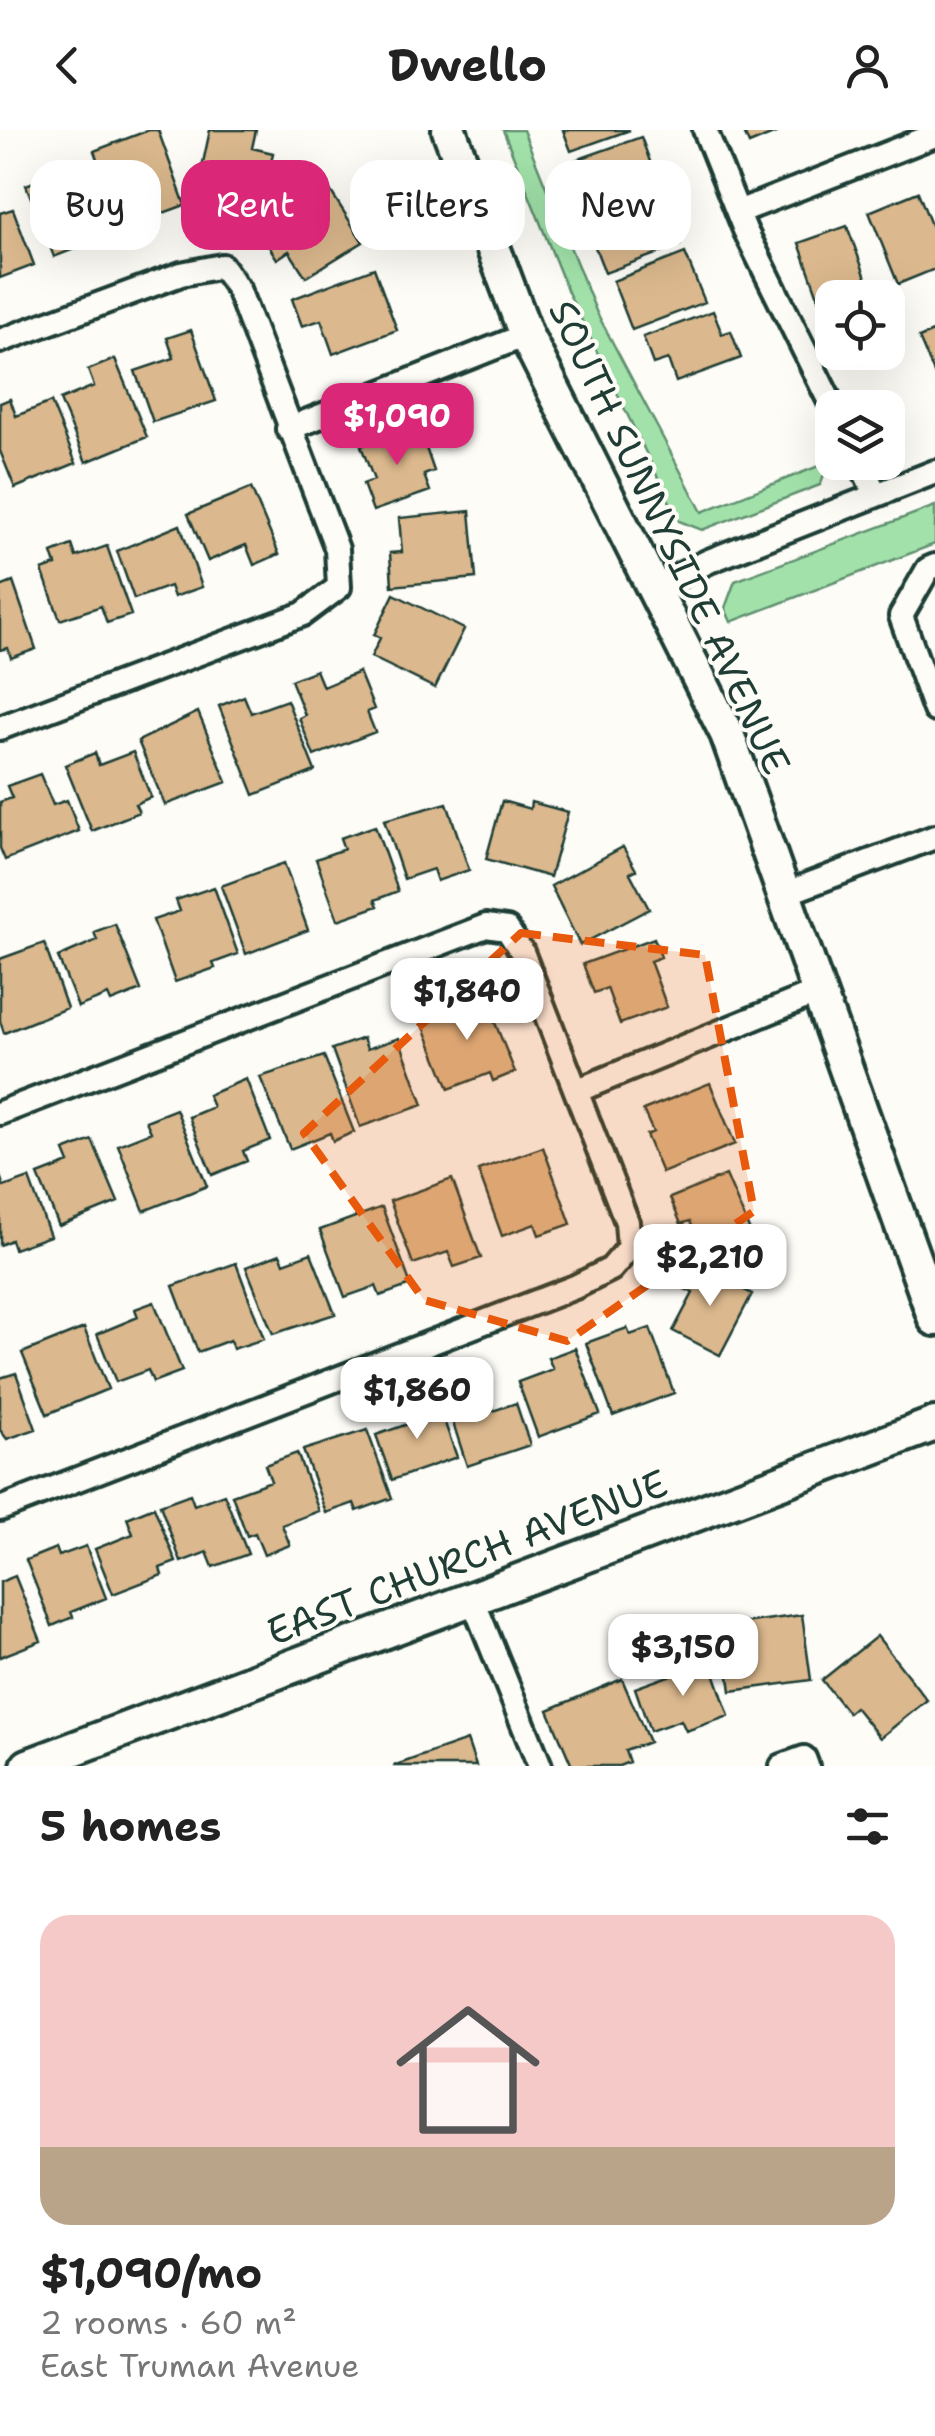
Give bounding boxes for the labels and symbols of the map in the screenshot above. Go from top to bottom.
street label: SOUTH SUNNYSIDE AVENUE [537,292,803,782]
pin: $1,090 [316,383,478,468]
pin: $1,840 [386,958,548,1043]
pin: $2,210 [629,1224,791,1309]
pin: $1,860 [336,1357,498,1442]
street label: EAST CHURCH AVENUE [259,1457,675,1657]
pin: $3,150 [602,1614,764,1699]

